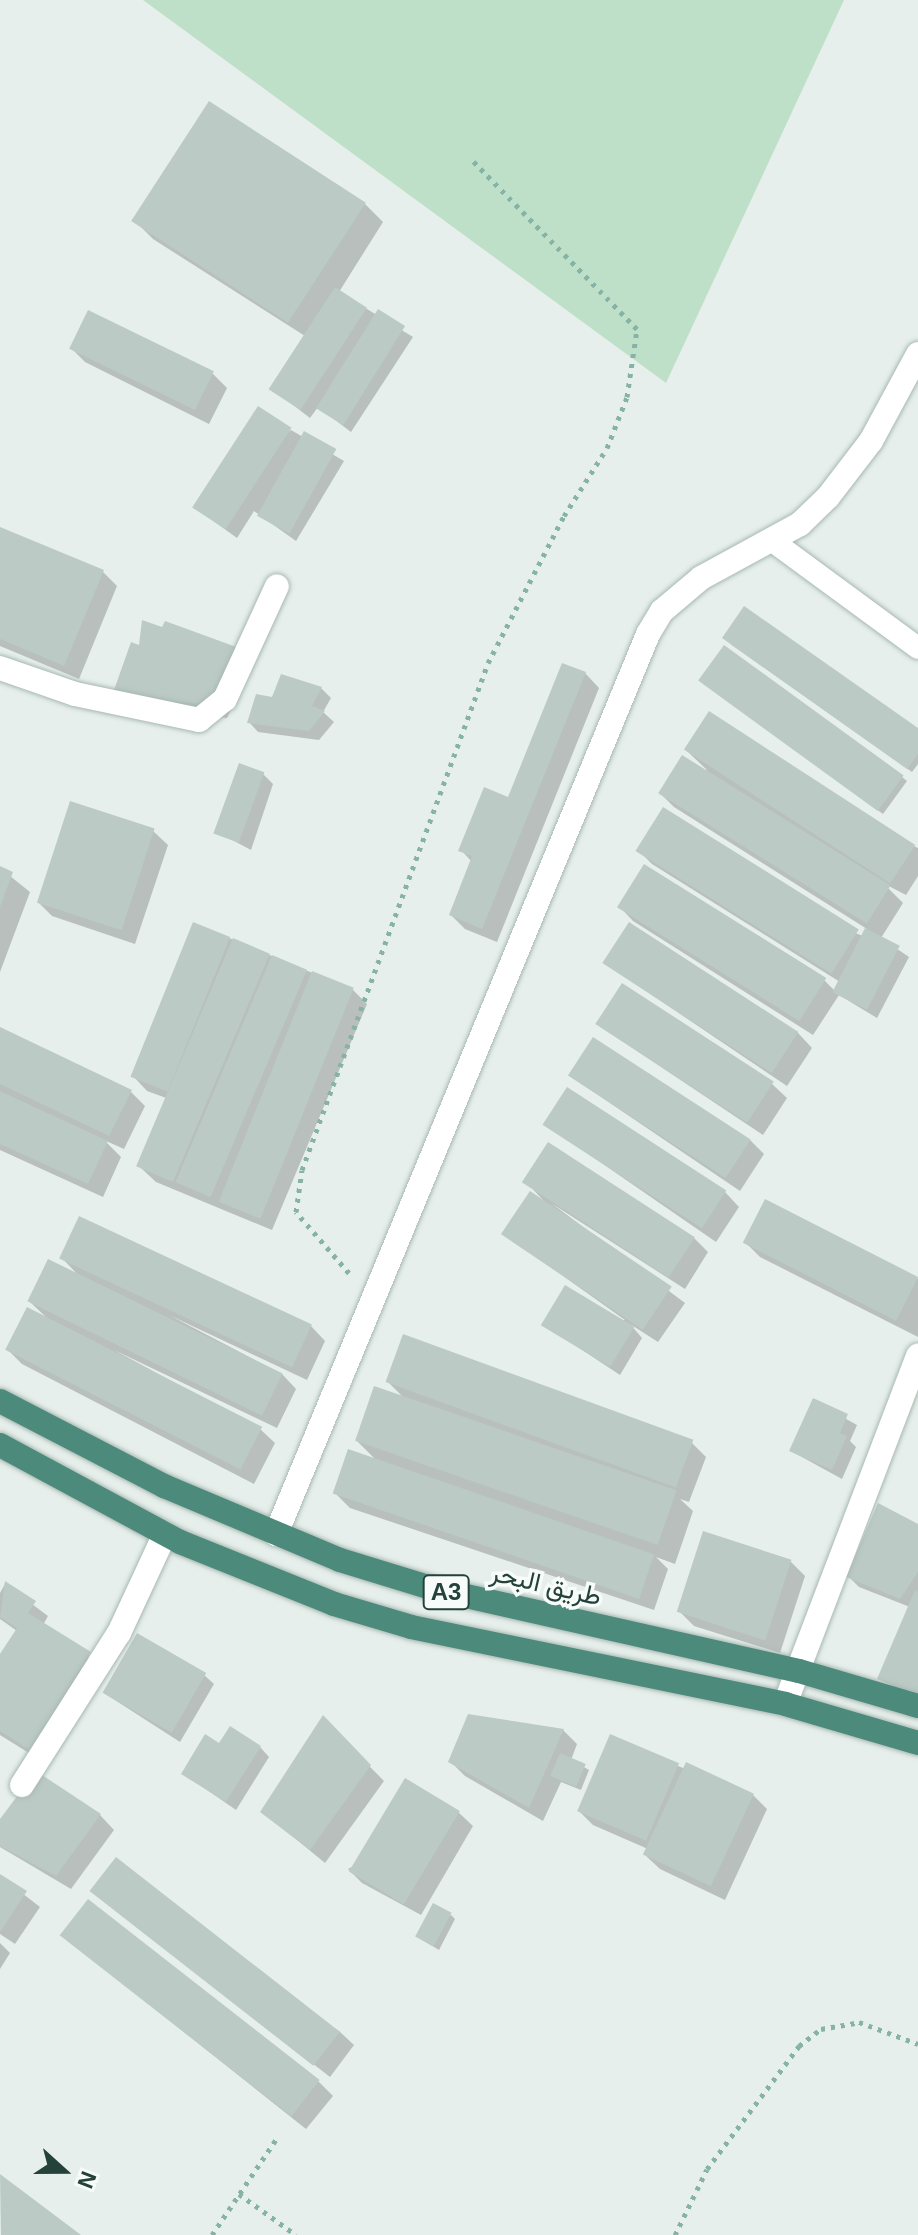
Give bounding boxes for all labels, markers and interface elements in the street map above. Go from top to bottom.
street label: طريق البحر [488,1557,604,1613]
road number: A3 [422,1572,470,1612]
north arrow [24,2131,104,2211]
text: N [72,2168,101,2192]

